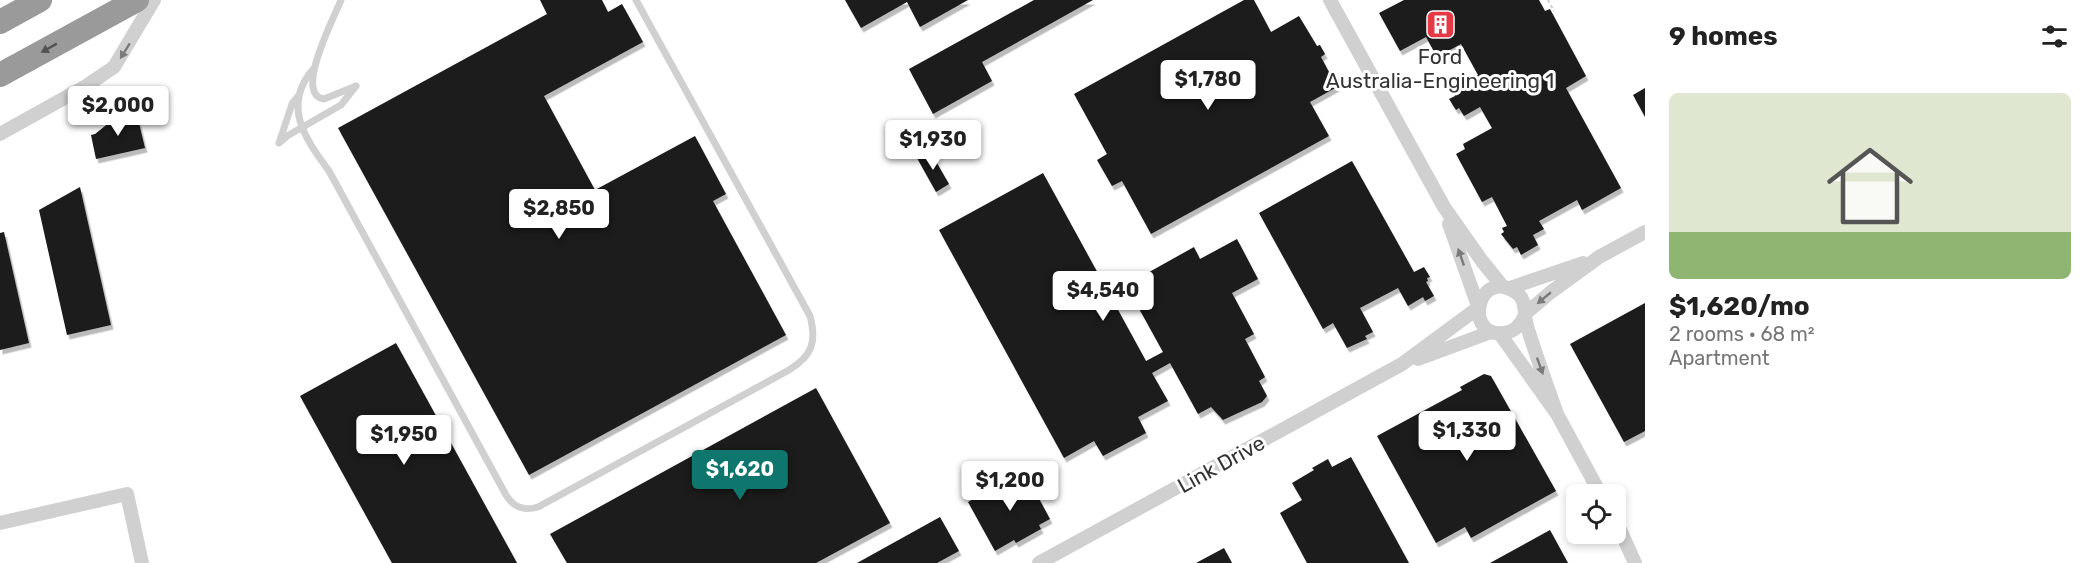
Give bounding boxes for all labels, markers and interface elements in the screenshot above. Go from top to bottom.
building icon: Ford Australia-Engineering 1 [1424,9,1456,41]
icon: filters [2038,20,2071,53]
text: 9 homes [1669,21,1778,52]
one-way arrow [40,43,57,53]
one-way arrow [120,43,131,59]
place label: Ford Australia-Engineering 1 [1326,44,1554,93]
pin: $1,780 [1159,60,1257,111]
text: $1,780 [1175,67,1241,91]
pin: $2,000 [69,86,167,137]
text: $2,000 [82,93,154,117]
pin: $1,930 [884,120,982,171]
text: $1,930 [899,127,967,151]
icon: home [1816,132,1924,240]
pin: $2,850 [510,189,608,240]
text: $2,850 [523,196,595,220]
one-way arrow [1456,248,1466,266]
pin: $4,540 [1054,271,1152,322]
text: $4,540 [1067,278,1139,302]
one-way arrow [1536,291,1552,304]
text: $1,620/mo [1669,291,1810,322]
text: 2 rooms · 68 m² [1669,322,1815,346]
text: Apartment [1669,346,1770,370]
one-way arrow [1535,357,1545,375]
pin: $1,330 [1418,411,1516,462]
pin: $1,950 [355,415,453,466]
text: $1,330 [1433,418,1501,442]
text: $1,950 [370,422,438,446]
street label: Link Drive [1173,430,1269,498]
pin: $1,620 [691,450,789,501]
text: $1,620 [706,457,774,481]
pin: $1,200 [961,461,1059,512]
text: $1,200 [975,468,1045,492]
map controls [1566,484,1626,544]
button: locate [1566,484,1626,544]

